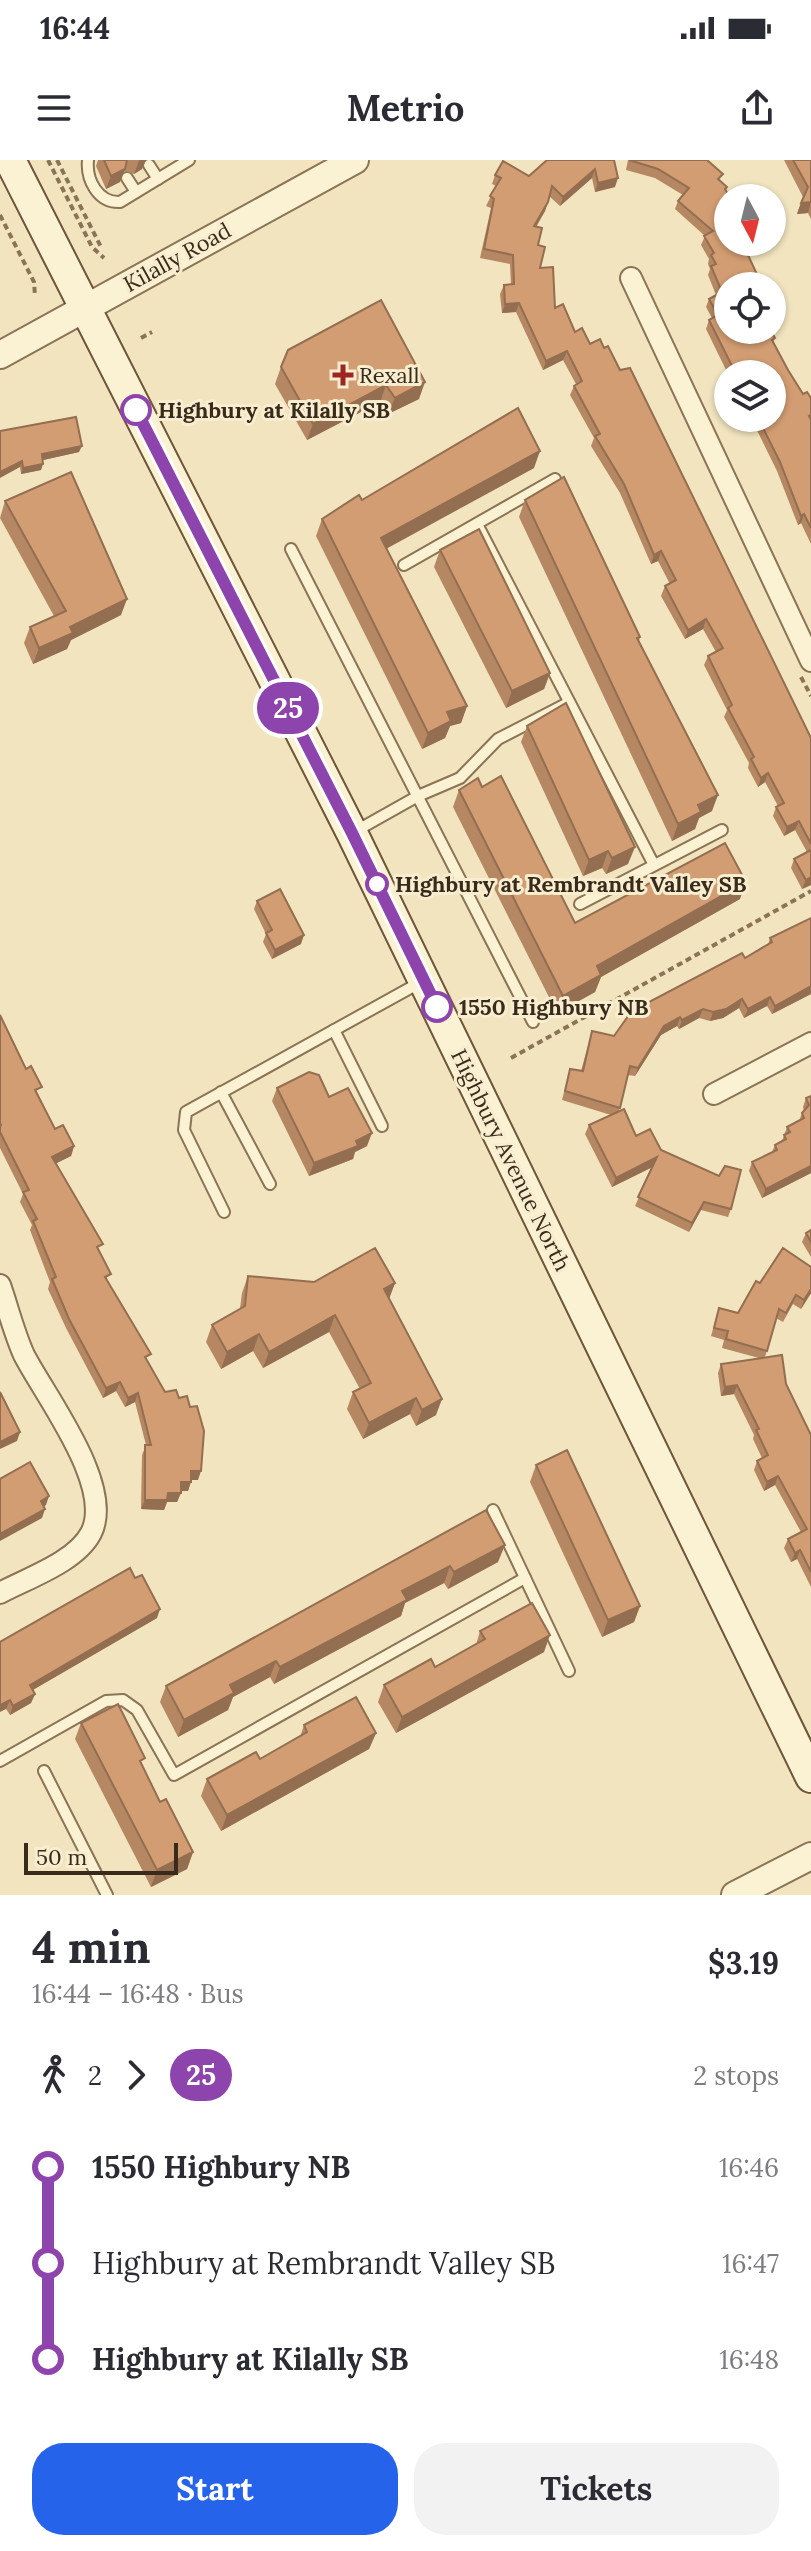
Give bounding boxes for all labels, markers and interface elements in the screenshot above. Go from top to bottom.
text: 16:44 [40,9,110,47]
text: Metrio [347,85,464,131]
icon: menu [32,86,76,130]
icon: share [735,86,779,130]
north arrow [714,184,786,256]
map controls [714,184,786,432]
street label: Kilally Road [118,216,236,298]
button: locate [714,272,786,344]
button: layers [714,360,786,432]
place label: Rexall [359,361,419,389]
marker: Rexall [334,366,352,384]
marker: Highbury at Kilally SB [121,395,151,425]
place label: Highbury at Kilally SB [158,396,390,424]
line badge: 25 [252,682,324,734]
text: 25 [273,690,303,726]
place label: Highbury at Rembrandt Valley SB [395,870,747,898]
marker: Highbury at Rembrandt Valley SB [366,873,388,895]
marker: 1550 Highbury NB [422,992,452,1022]
place label: 1550 Highbury NB [459,993,648,1021]
street label: Highbury Avenue North [445,1044,577,1276]
scale bar [24,1839,178,1875]
text: 50 m [36,1843,87,1871]
text: 4 min [32,1919,151,1975]
text: $3.19 [708,1944,779,1982]
text: 16:44 – 16:48 · Bus [32,1977,244,2010]
icon: walk [32,2053,76,2097]
icon: forward [114,2053,158,2097]
text: 25 [186,2057,216,2093]
text: 2 [88,2059,102,2092]
text: 2 stops [693,2059,779,2092]
text: 1550 Highbury NB [92,2148,350,2186]
text: 16:46 [719,2151,779,2184]
text: Highbury at Rembrandt Valley SB [92,2244,555,2282]
text: 16:47 [722,2247,779,2280]
text: Highbury at Kilally SB [92,2340,409,2378]
text: 16:48 [719,2343,779,2376]
button: Start [32,2443,398,2535]
button: Tickets [414,2443,779,2535]

